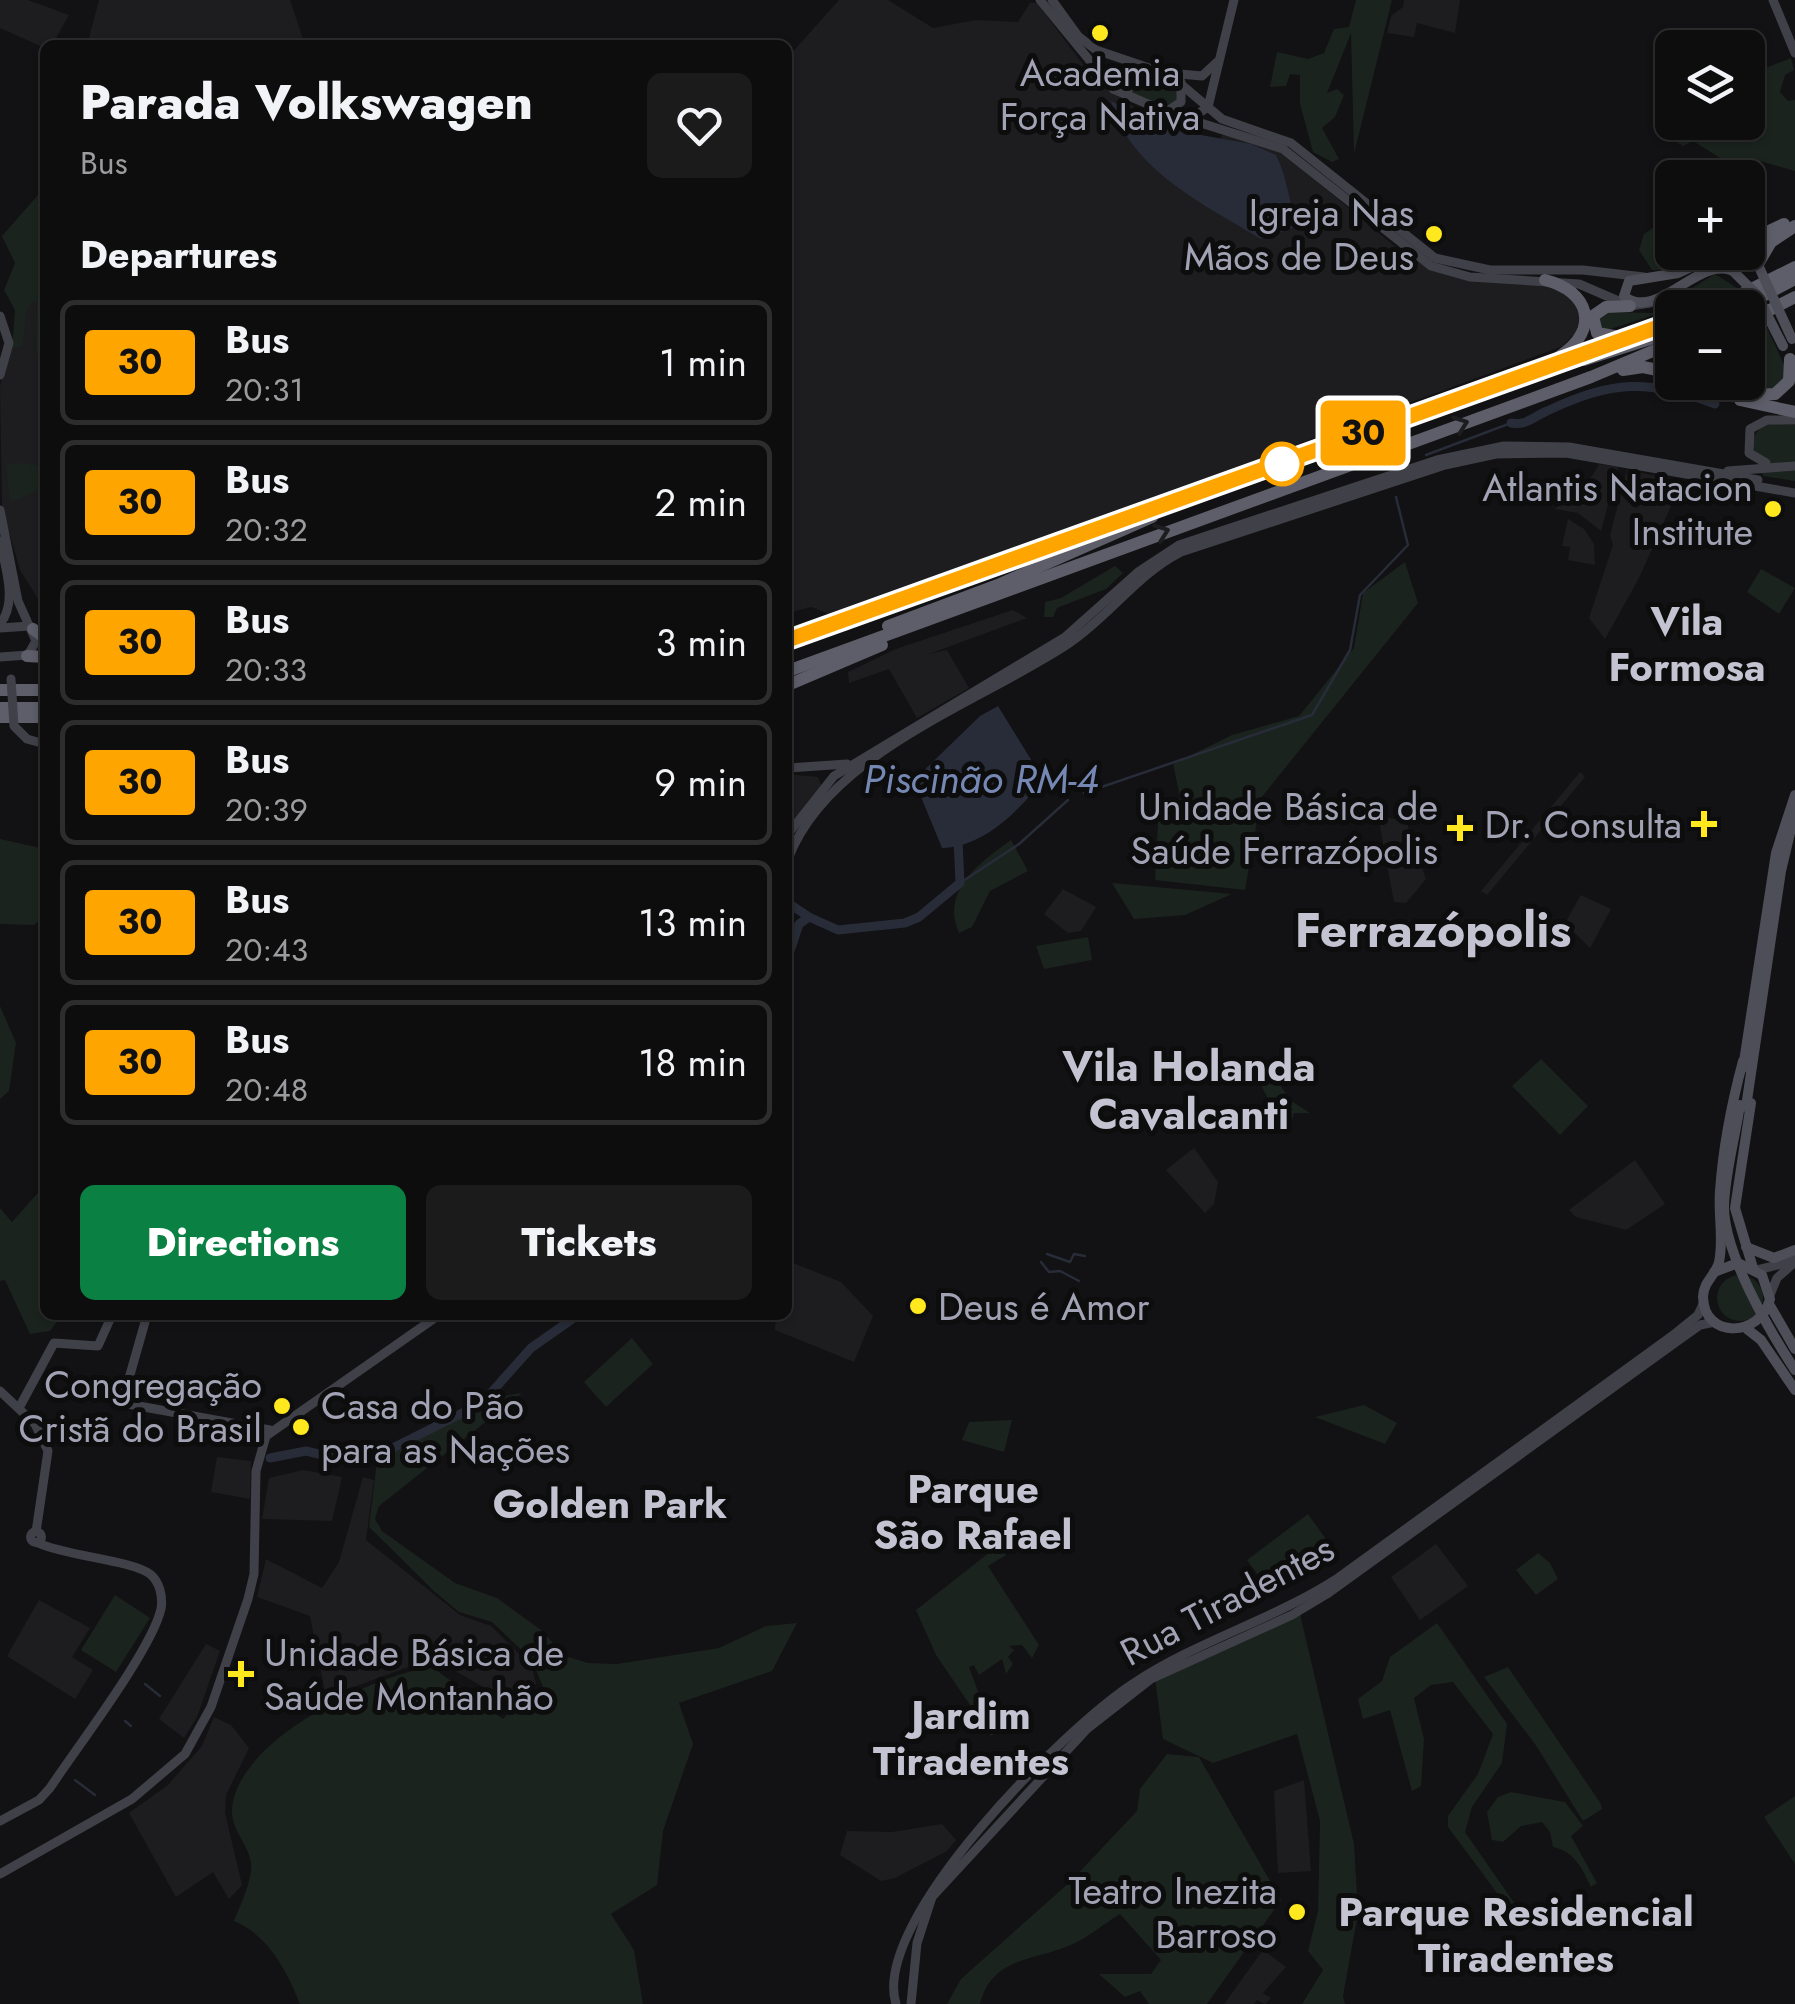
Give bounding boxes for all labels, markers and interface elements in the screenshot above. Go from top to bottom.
marker: Academia Força Nativa [1089,22,1111,44]
map controls [1655,30,1765,400]
button: layers [1655,30,1765,140]
place label: Academia Força Nativa [1000,45,1200,144]
text: Parada Volkswagen [80,68,533,137]
button: heart [647,73,752,178]
text: Bus [80,140,128,186]
button: + [1655,160,1765,270]
place label: Igreja Nas Mãos de Deus [1184,185,1414,284]
marker: Igreja Nas Mãos de Deus [1423,223,1445,245]
text: Departures [80,227,277,282]
button: − [1655,290,1765,400]
text: Bus [225,312,289,367]
text: 1 min [659,335,747,390]
text: 30 [118,337,162,387]
text: 20:31 [225,367,304,413]
line badge: 30 [1318,400,1408,466]
text: 30 [1341,408,1385,458]
one-way arrow [1451,415,1468,436]
unlabelled marker [1261,443,1303,485]
text: Bus [225,452,289,507]
place label: Atlantis Natacion Institute [1482,460,1753,559]
text: 2 min [655,475,747,530]
text: 30 [118,477,162,527]
marker: Atlantis Natacion Institute [1762,498,1784,520]
text: 20:32 [225,507,308,553]
one-way arrow [1153,523,1170,544]
text: Bus [225,592,289,647]
district label: Vila Formosa [1608,592,1766,696]
text: 3 min [655,615,747,670]
text: 30 [118,617,162,667]
text: 20:33 [225,647,307,693]
text: Bus [225,732,289,787]
water label: Piscinão RM-4 [863,750,1099,808]
text: 9 min [654,755,747,810]
text: 30 [118,757,162,807]
place label: Unidade Básica de Saúde Ferrazópolis [1131,779,1438,878]
text: 20:39 [225,787,308,833]
place label: Dr. Consulta [1484,797,1682,852]
marker: Dr. Consulta [1691,811,1717,837]
marker: Unidade Básica de Saúde Ferrazópolis [1447,815,1473,841]
text: Bus [225,872,289,927]
text: 13 min [638,895,747,950]
district label: Ferrazópolis [1295,896,1571,965]
text: 30 [118,897,162,947]
text: 20:43 [225,927,308,973]
text: Bus [225,1012,289,1067]
text: 18 min [638,1035,747,1090]
district label: Vila Holanda Cavalcanti [1061,1036,1316,1145]
text: 30 [118,1037,162,1087]
text: 20:48 [225,1067,308,1113]
button: Directions [80,1185,406,1300]
button: Tickets [426,1185,752,1300]
place label: Deus é Amor [938,1279,1150,1334]
marker: Deus é Amor [907,1295,929,1317]
place label: Congregação Cristã do Brasil [19,1357,262,1456]
place label: Casa do Pão para as Nações [321,1378,570,1477]
marker: Congregação Cristã do Brasil [271,1395,293,1417]
marker: Casa do Pão para as Nações [290,1416,312,1438]
district label: Parque São Rafael [874,1460,1072,1564]
district label: Golden Park [493,1475,727,1533]
street label: Rua Tiradentes [1110,1521,1344,1679]
place label: Unidade Básica de Saúde Montanhão [264,1625,564,1724]
marker: Unidade Básica de Saúde Montanhão [228,1661,254,1687]
district label: Jardim Tiradentes [873,1686,1069,1790]
place label: Teatro Inezita Barroso [1069,1863,1277,1962]
district label: Parque Residencial Tiradentes [1338,1883,1694,1987]
marker: Teatro Inezita Barroso [1286,1901,1308,1923]

